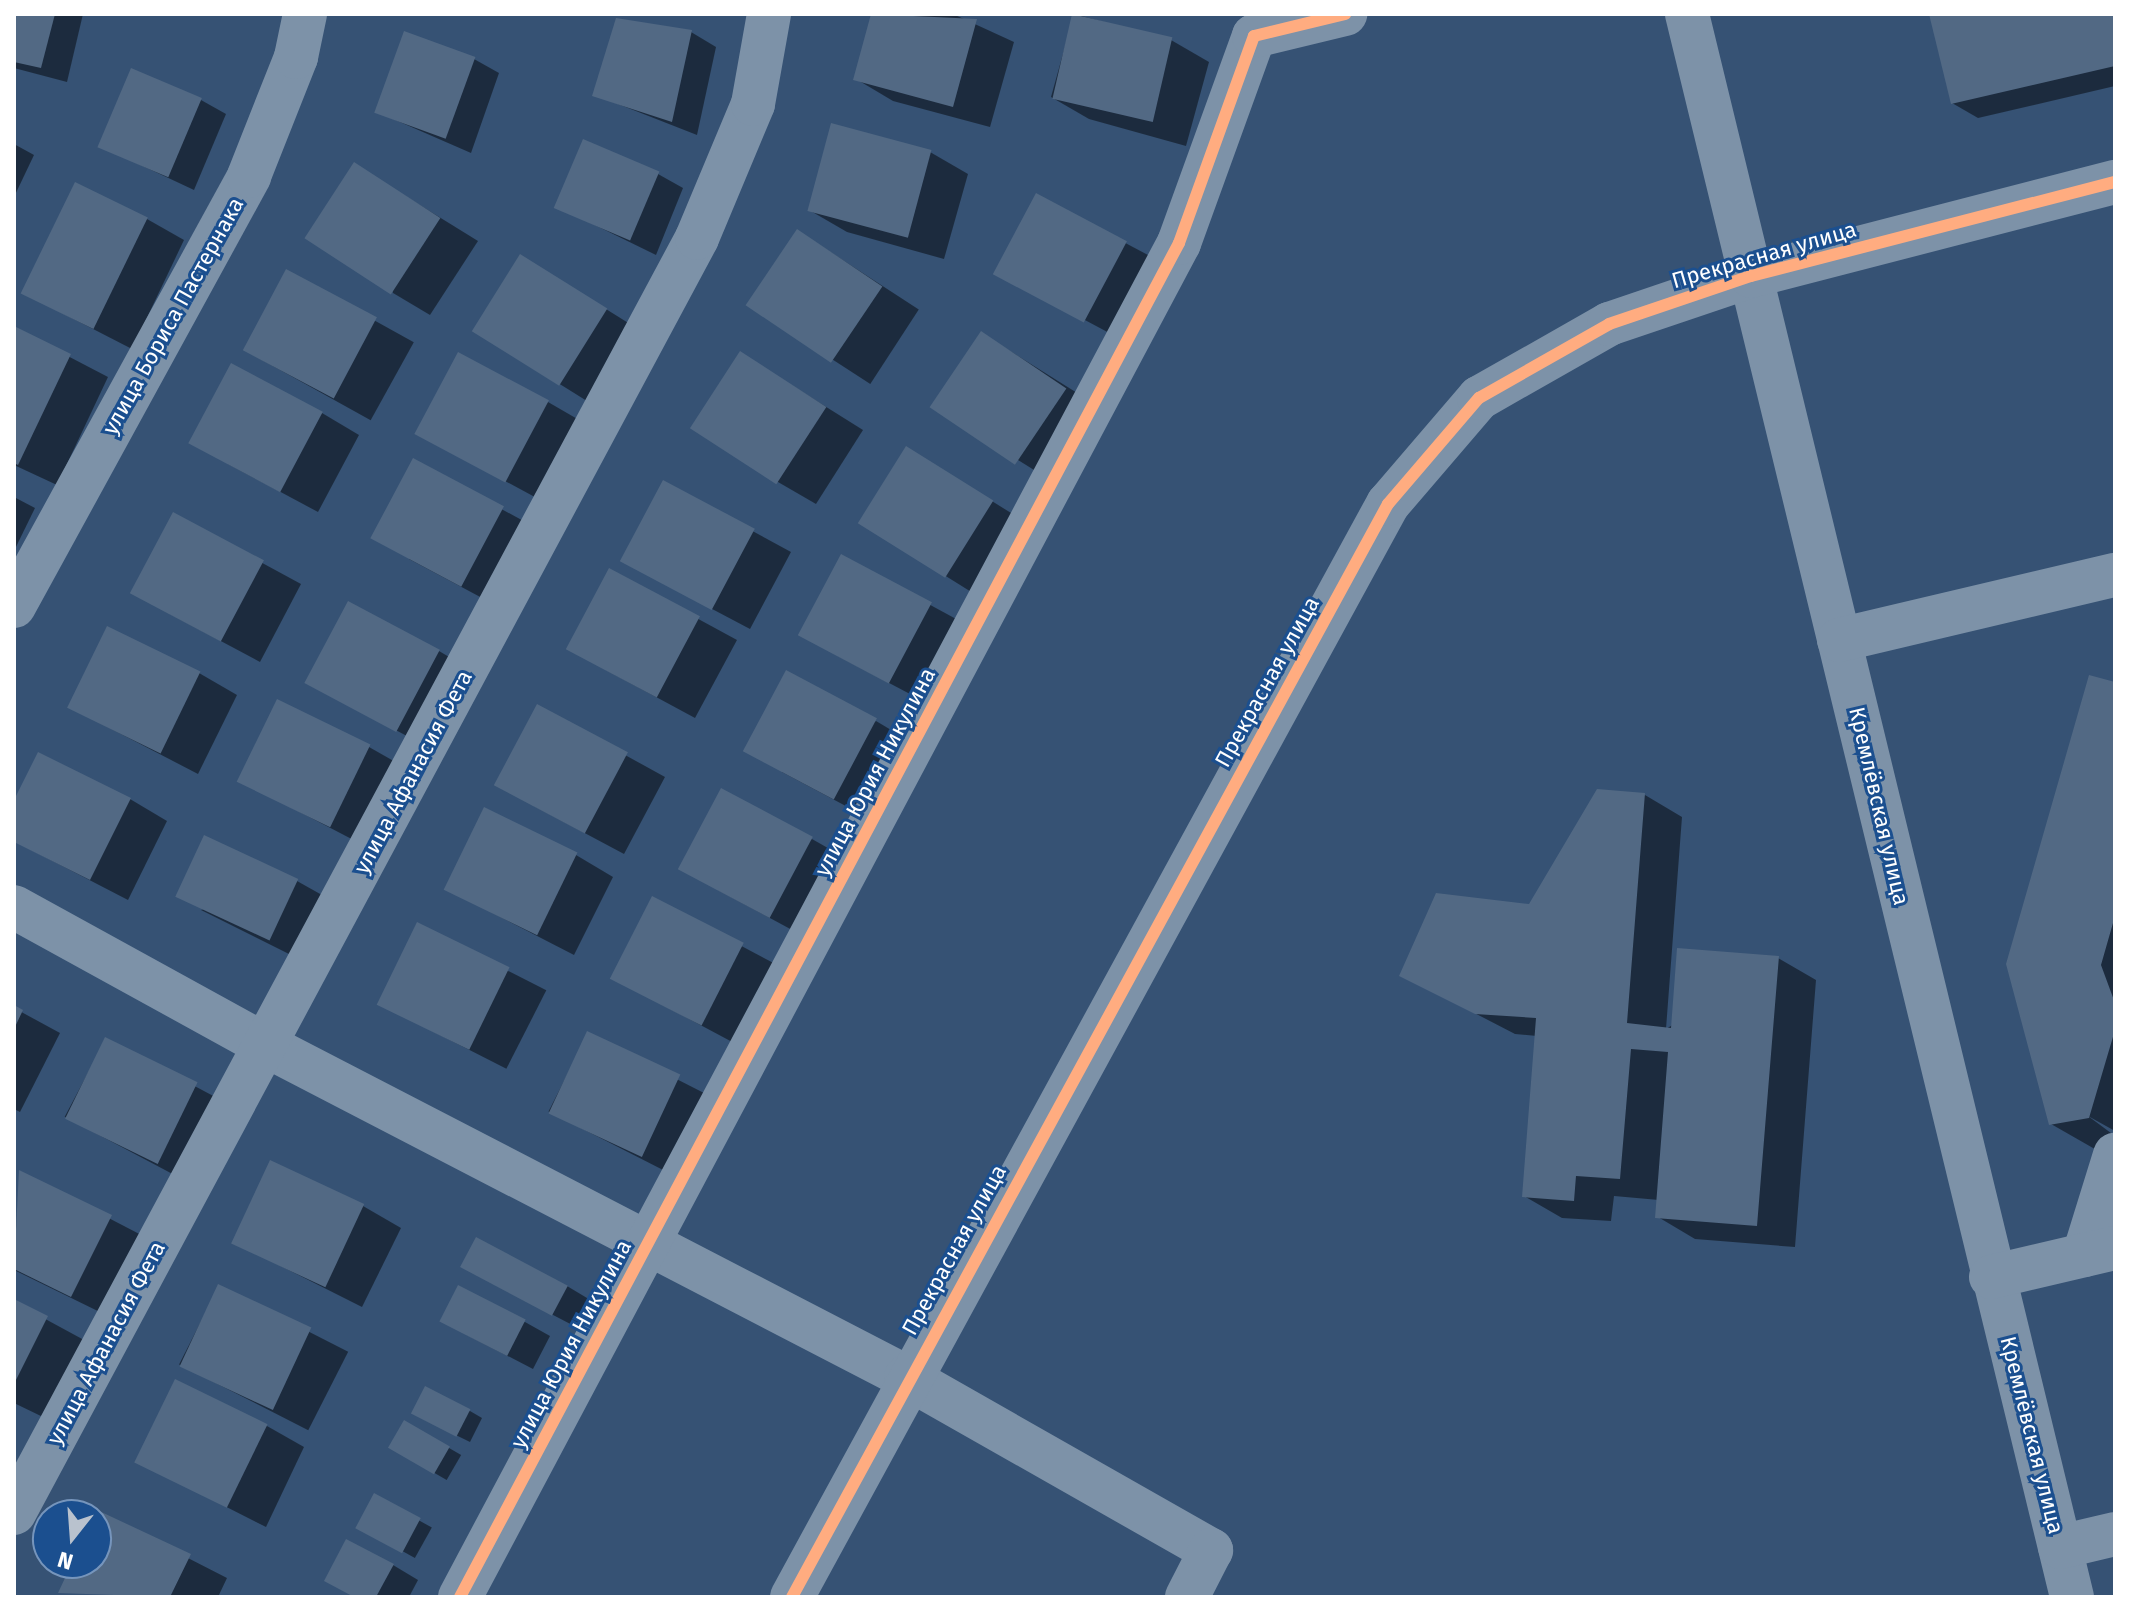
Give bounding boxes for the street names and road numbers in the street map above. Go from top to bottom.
street label: улица Бориса Пастернака [97,193,249,439]
street label: Прекрасная улица [1669,216,1859,294]
street label: Прекрасная улица [1209,592,1325,772]
street label: улица Юрия Никулина [809,663,941,881]
street label: улица Афанасия Фета [348,666,478,878]
street label: Кремлёвская улица [1843,704,1915,908]
street label: Прекрасная улица [896,1160,1012,1340]
street label: улица Юрия Никулина [505,1235,637,1453]
street label: улица Афанасия Фета [41,1237,171,1449]
street label: Кремлёвская улица [1995,1334,2069,1536]

